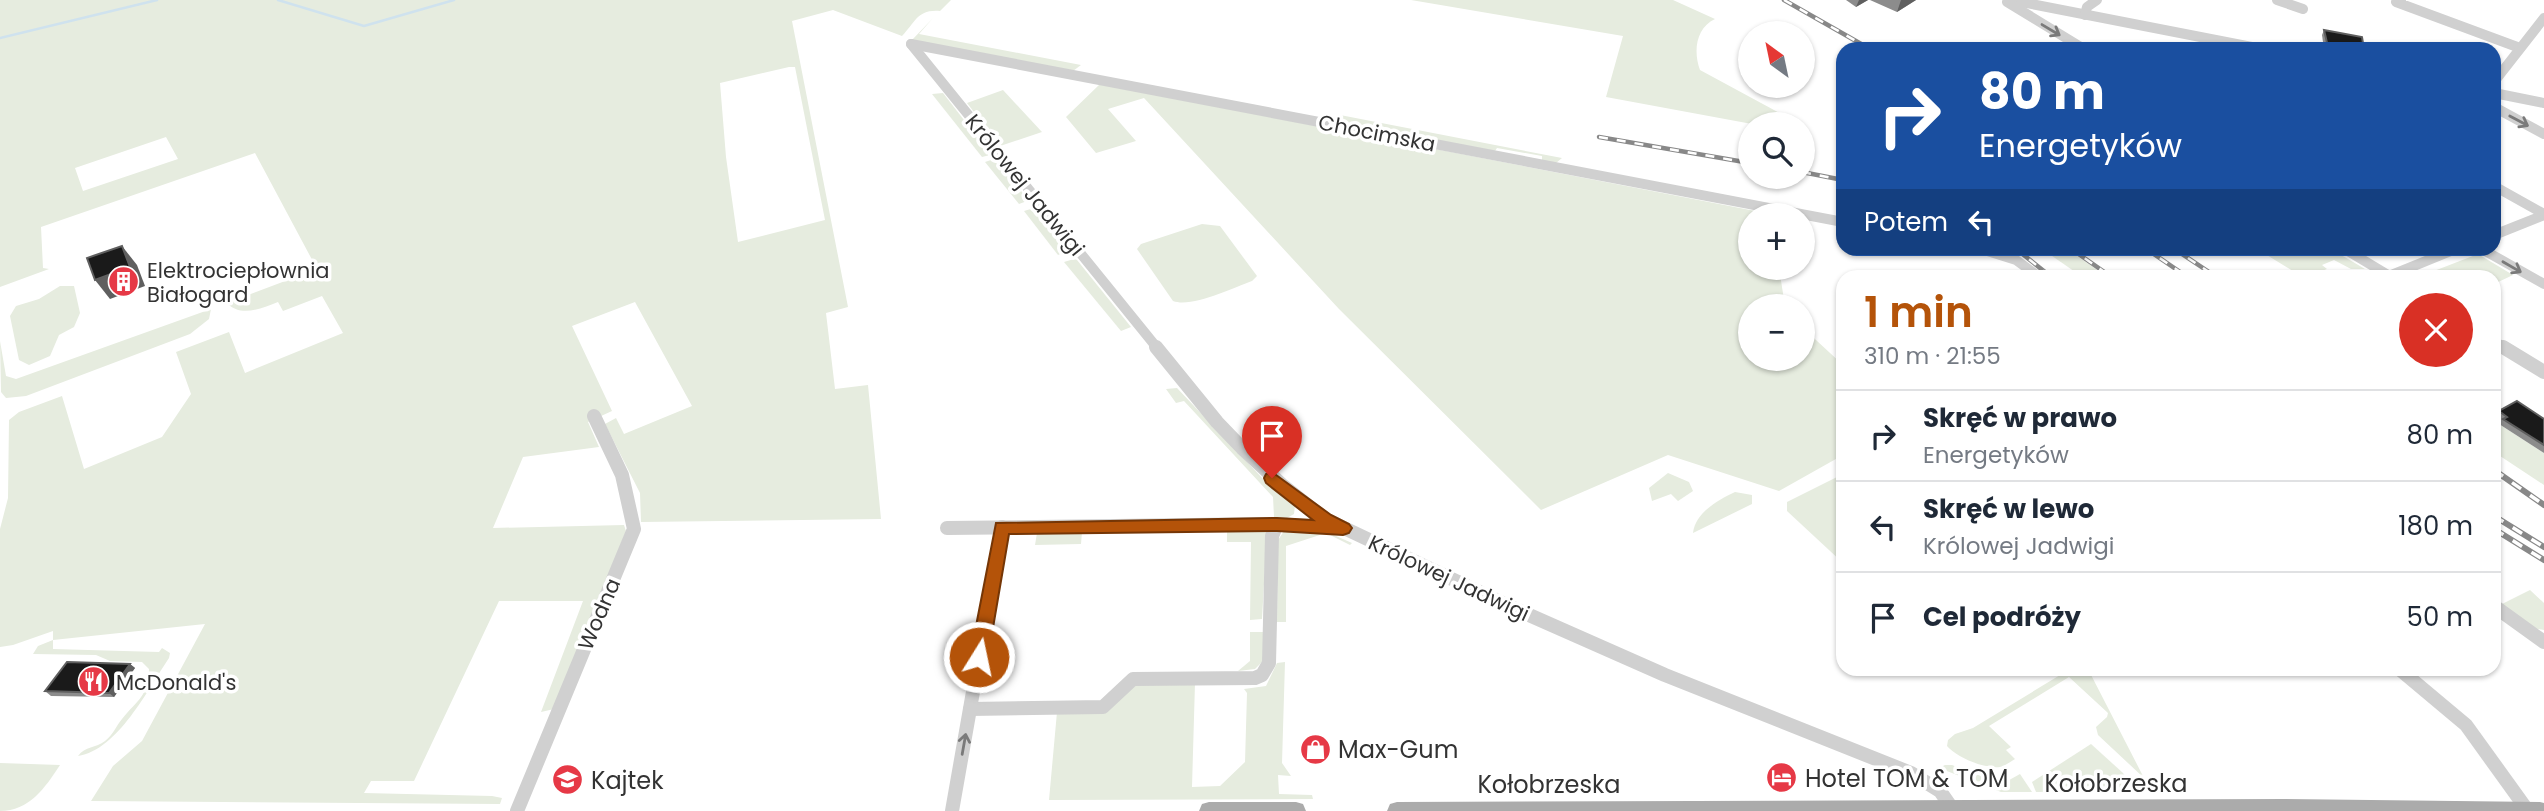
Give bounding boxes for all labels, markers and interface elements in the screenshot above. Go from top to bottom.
north arrow [1738,21,1815,98]
map controls [1738,21,1815,371]
one-way arrow [2040,23,2060,37]
text: 80 m [1979,58,2105,126]
icon: right [1864,70,1955,161]
street label: Chocimska [1316,107,1438,159]
street label: Królowej Jadwigi [959,108,1091,262]
button: search [1738,112,1815,189]
one-way arrow [2508,114,2529,128]
text: Energetyków [1979,123,2182,168]
button: + [1738,203,1815,280]
icon: left [1962,203,2000,241]
text: Potem [1864,204,1948,240]
place label: Elektrociepłownia Białogard [147,256,330,309]
one-way arrow [2501,260,2521,274]
building icon: Elektrociepłownia Białogard [107,265,141,299]
text: 1 min [1864,283,1973,342]
button: close [2399,293,2473,367]
button: − [1738,294,1815,371]
text: 310 m · 21:55 [1864,340,2001,372]
text: Skręć w prawo [1923,400,2117,436]
pin [1242,406,1302,478]
icon: arrive [1253,417,1291,455]
icon: right [1864,417,1902,455]
text: 80 m [2407,417,2473,453]
text: Energetyków [1923,439,2069,471]
text: Skręć w lewo [1923,491,2094,527]
icon: left [1864,508,1902,546]
text: 180 m [2398,508,2473,544]
street label: Królowej Jadwigi [1364,528,1534,628]
text: Królowej Jadwigi [1923,530,2114,562]
street label: Wodna [571,573,627,655]
icon: arrive [1864,599,1902,637]
text: Cel podróży [1923,599,2081,635]
text: 50 m [2407,599,2473,635]
position arrow [942,620,1016,694]
restaurant icon: McDonald's [76,665,110,699]
place label: McDonald's [116,668,236,697]
shop icon: Max-Gum [1298,732,1332,766]
one-way arrow [958,733,971,756]
place label: Max-Gum [1338,733,1458,766]
hotel icon: Hotel TOM & TOM [1765,761,1799,795]
place label: Hotel TOM & TOM [1805,762,2008,795]
school or university icon: Kajtek [551,763,585,797]
place label: Kajtek [591,764,664,797]
street label: Kołobrzeska [2044,767,2188,800]
street label: Kołobrzeska [1477,768,1621,801]

